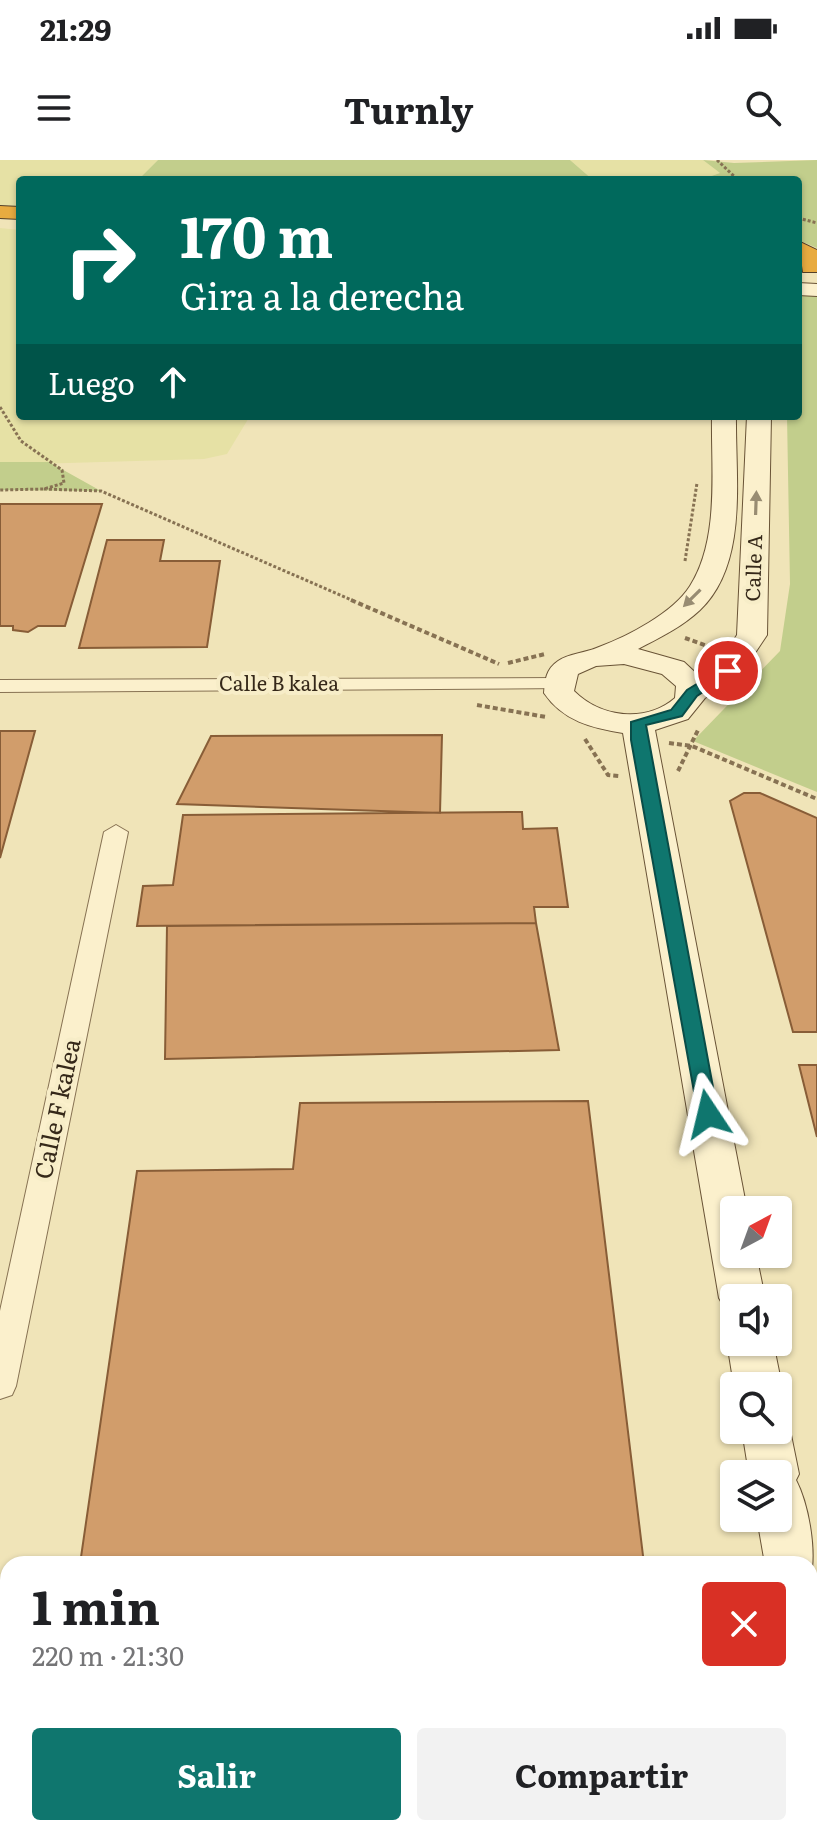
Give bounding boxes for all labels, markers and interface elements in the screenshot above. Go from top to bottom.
text: 21:29 [40,6,112,50]
text: Turnly [344,82,473,135]
icon: menu [32,86,76,130]
icon: search [741,86,785,130]
text: 170 m [180,192,333,275]
icon: right [48,208,152,312]
text: Gira a la derecha [180,268,464,321]
text: Luego [48,360,135,404]
icon: ahead [151,360,195,404]
one-way arrow [750,490,762,515]
street label: Calle A [736,534,768,602]
one-way arrow [683,588,702,607]
pin [694,637,762,705]
icon: arrive [706,649,750,693]
street label: Calle B kalea [219,667,339,697]
street label: Calle F kalea [24,1035,88,1182]
position arrow [666,1072,750,1156]
north arrow [720,1196,792,1268]
map controls [720,1196,792,1532]
button: sound [720,1284,792,1356]
button: search [720,1372,792,1444]
button: layers [720,1460,792,1532]
text: 1 min [32,1569,160,1640]
button: close [702,1582,786,1666]
text: 220 m · 21:30 [32,1635,184,1674]
button: Salir [32,1728,401,1820]
button: Compartir [417,1728,786,1820]

